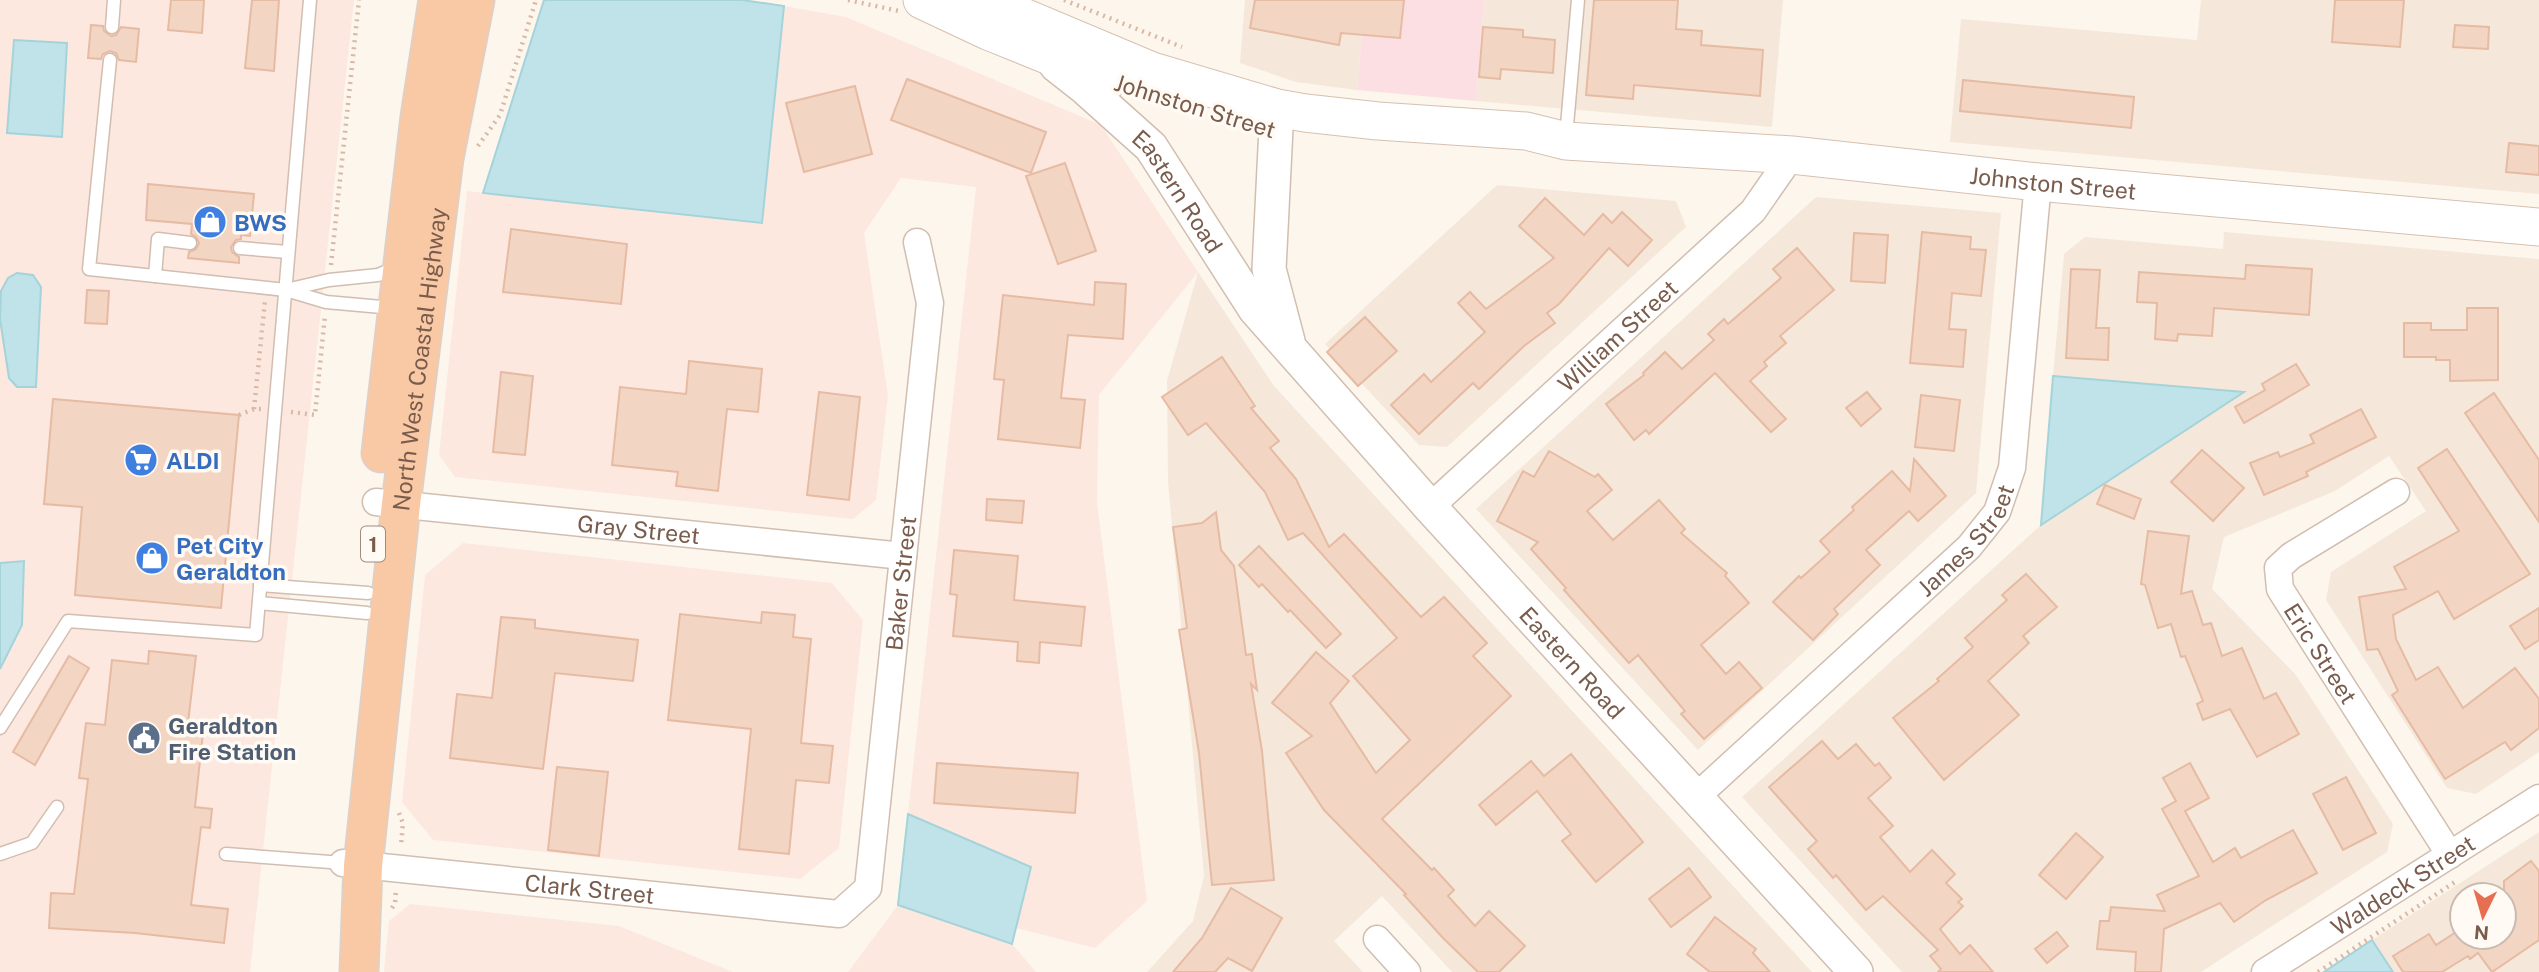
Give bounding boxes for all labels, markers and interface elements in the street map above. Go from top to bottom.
street label: Johnston Street [1111,69,1279,143]
street label: Eastern Road [1127,124,1229,257]
street label: Johnston Street [1968,161,2138,204]
shop icon: BWS [191,203,229,241]
street label: North West Coastal Highway [387,206,451,512]
place label: BWS [234,209,287,236]
street label: William Street [1552,274,1683,397]
supermarket icon: ALDI [122,441,160,479]
place label: ALDI [166,447,220,474]
street label: James Street [1911,481,2019,601]
street label: Gray Street [576,509,701,549]
street label: Baker Street [880,515,921,652]
road number: 1 [361,526,385,562]
place label: Pet City Geraldton [176,532,286,585]
shop icon: Pet City Geraldton [133,539,171,577]
street label: Eric Street [2279,598,2363,708]
street label: Eastern Road [1514,601,1630,724]
place label: Geraldton Fire Station [168,712,296,765]
public building icon: Geraldton Fire Station [125,719,163,757]
street label: Waldeck Street [2326,829,2479,940]
street label: Clark Street [524,868,656,908]
north arrow [2448,881,2518,951]
text: N [2473,921,2490,945]

